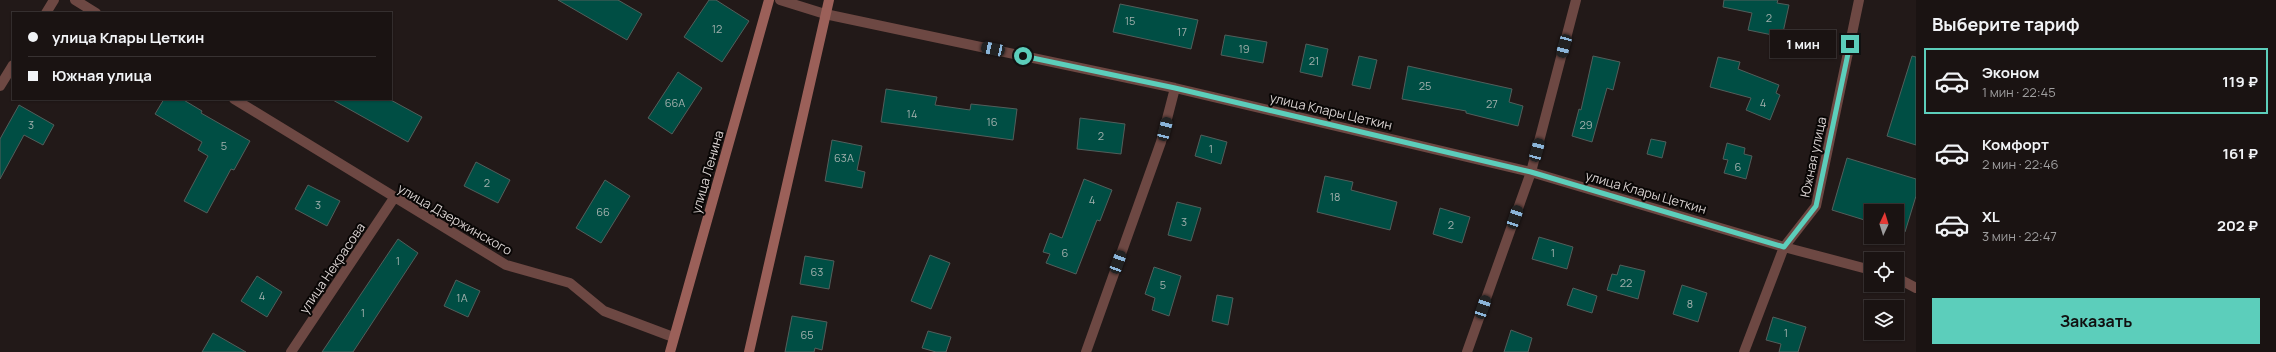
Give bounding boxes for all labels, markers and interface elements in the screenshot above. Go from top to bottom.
house number: 2 [1766,10,1772,25]
text: Выберите тариф [1932,12,2080,36]
house number: 15 [1125,13,1135,28]
house number: 12 [712,21,722,36]
house number: 17 [1177,24,1187,39]
text: улица Клары Цеткин [52,27,204,48]
callout: 1 мин [1770,30,1836,58]
car [1555,33,1573,59]
text: 1 мин [1786,35,1820,53]
route end [1841,35,1859,53]
car [980,41,1006,57]
house number: 19 [1238,41,1250,56]
route start [1014,47,1032,65]
house number: 21 [1309,53,1319,68]
text: Эконом [1982,62,2039,83]
icon: car [1934,63,1970,99]
text: Южная улица [52,65,152,86]
text: 119 ₽ [2222,71,2258,92]
house number: 25 [1419,78,1431,93]
text: 1 мин · 22:45 [1982,83,2056,101]
street label: улица Клары Цеткин [1268,88,1394,134]
house number: 66А [665,95,685,110]
house number: 4 [1760,95,1766,110]
house number: 27 [1486,96,1498,111]
house number: 14 [907,106,917,121]
house number: 16 [986,114,998,129]
street label: Южная улица [1796,115,1830,199]
car [1156,116,1174,142]
house number: 3 [28,117,34,132]
house number: 29 [1579,117,1593,132]
street label: улица Ленина [686,128,728,216]
house number: 2 [1098,128,1104,143]
text: Комфорт [1982,134,2049,155]
icon: car [1934,135,1970,171]
car [1528,137,1546,163]
house number: 5 [221,138,227,153]
house number: 1 [1209,141,1213,156]
text: 161 ₽ [2222,143,2258,164]
house number: 63А [834,150,854,165]
text: 2 мин · 22:46 [1982,155,2059,173]
house number: 6 [1735,159,1742,174]
street label: улица Клары Цеткин [1583,166,1709,218]
house number: 2 [484,175,490,190]
street label: улица Дзержинского [394,179,516,259]
house number: 18 [1330,189,1340,204]
house number: 4 [1089,192,1095,207]
house number: 3 [315,197,321,212]
house number: 66 [596,204,610,219]
car [1505,204,1525,230]
north arrow [1864,204,1904,244]
map controls [1864,204,1904,340]
text: XL [1982,206,2000,227]
icon: car [1934,207,1970,243]
house number: 3 [1181,214,1187,229]
text: 202 ₽ [2217,215,2258,236]
house number: 2 [1448,217,1454,232]
street label: улица Некрасова [295,219,369,317]
text: 3 мин · 22:47 [1982,227,2057,245]
house number: 6 [1062,245,1069,260]
house number: 1 [1551,245,1555,260]
car [1108,249,1128,275]
button: locate [1864,252,1904,292]
house number: 1 [396,253,400,268]
house number: 63 [811,264,823,279]
house number: 22 [1620,275,1632,290]
house number: 5 [1160,277,1166,292]
house number: 4 [259,288,265,303]
house number: 1А [456,290,468,305]
car [1473,294,1493,320]
house number: 8 [1687,296,1693,311]
button: Заказать [1932,298,2260,344]
button: layers [1864,300,1904,340]
house number: 1 [361,305,365,320]
house number: 1 [1784,325,1788,340]
house number: 65 [800,327,814,342]

